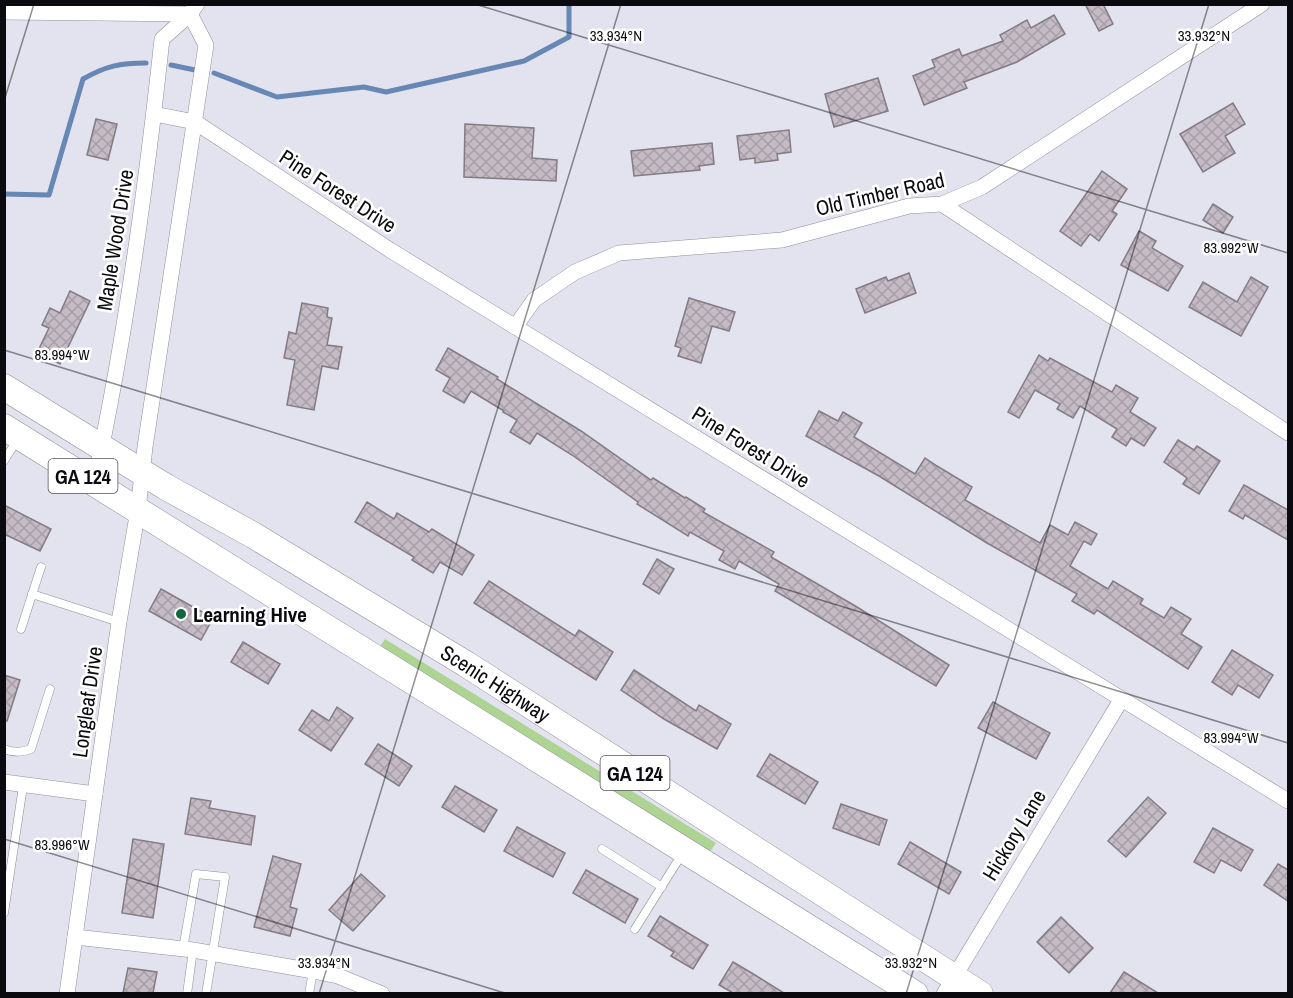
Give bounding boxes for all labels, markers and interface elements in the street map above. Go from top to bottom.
text: 33.934°N [590,25,642,46]
text: 33.932°N [1178,25,1230,46]
street label: Pine Forest Drive [274,142,402,240]
street label: Old Timber Road [813,165,947,223]
street label: Maple Wood Drive [90,167,140,313]
text: 83.992°W [1203,237,1259,258]
text: 83.994°W [34,344,90,365]
street label: Pine Forest Drive [686,399,816,495]
road number: GA 124 [48,459,118,493]
place label: Learning Hive [193,600,307,629]
marker: Learning Hive [174,607,188,621]
street label: Scenic Highway [435,638,556,729]
street label: Longleaf Drive [65,645,109,759]
text: 83.994°W [1203,727,1259,748]
road number: GA 124 [600,756,670,790]
street label: Hickory Lane [975,784,1053,886]
text: 83.996°W [34,834,90,855]
text: 33.934°N [298,952,350,973]
text: 33.932°N [885,952,937,973]

